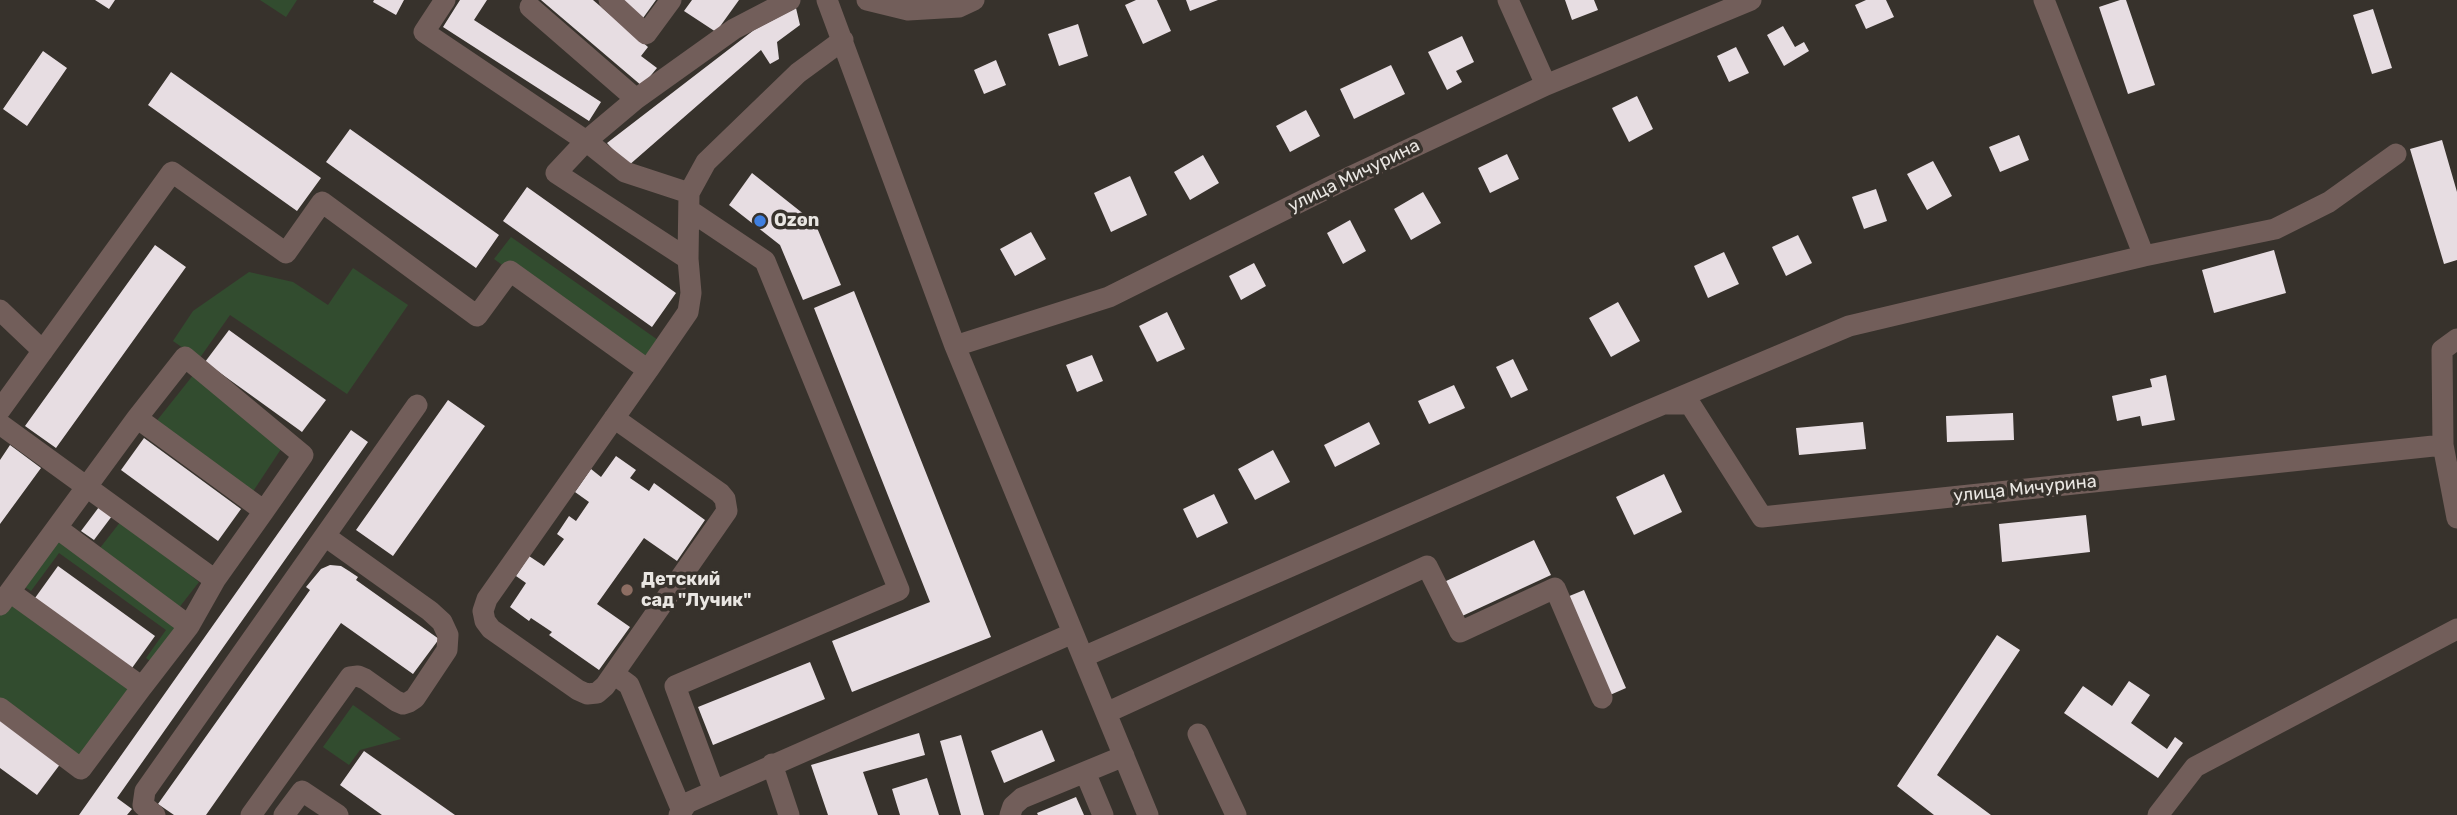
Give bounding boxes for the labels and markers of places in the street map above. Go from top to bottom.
place label: Ozon [774,210,819,232]
marker: Ozon [752,213,768,229]
place label: Детский сад "Лучик" [641,569,751,612]
marker: Детский сад "Лучик" [619,582,635,598]

